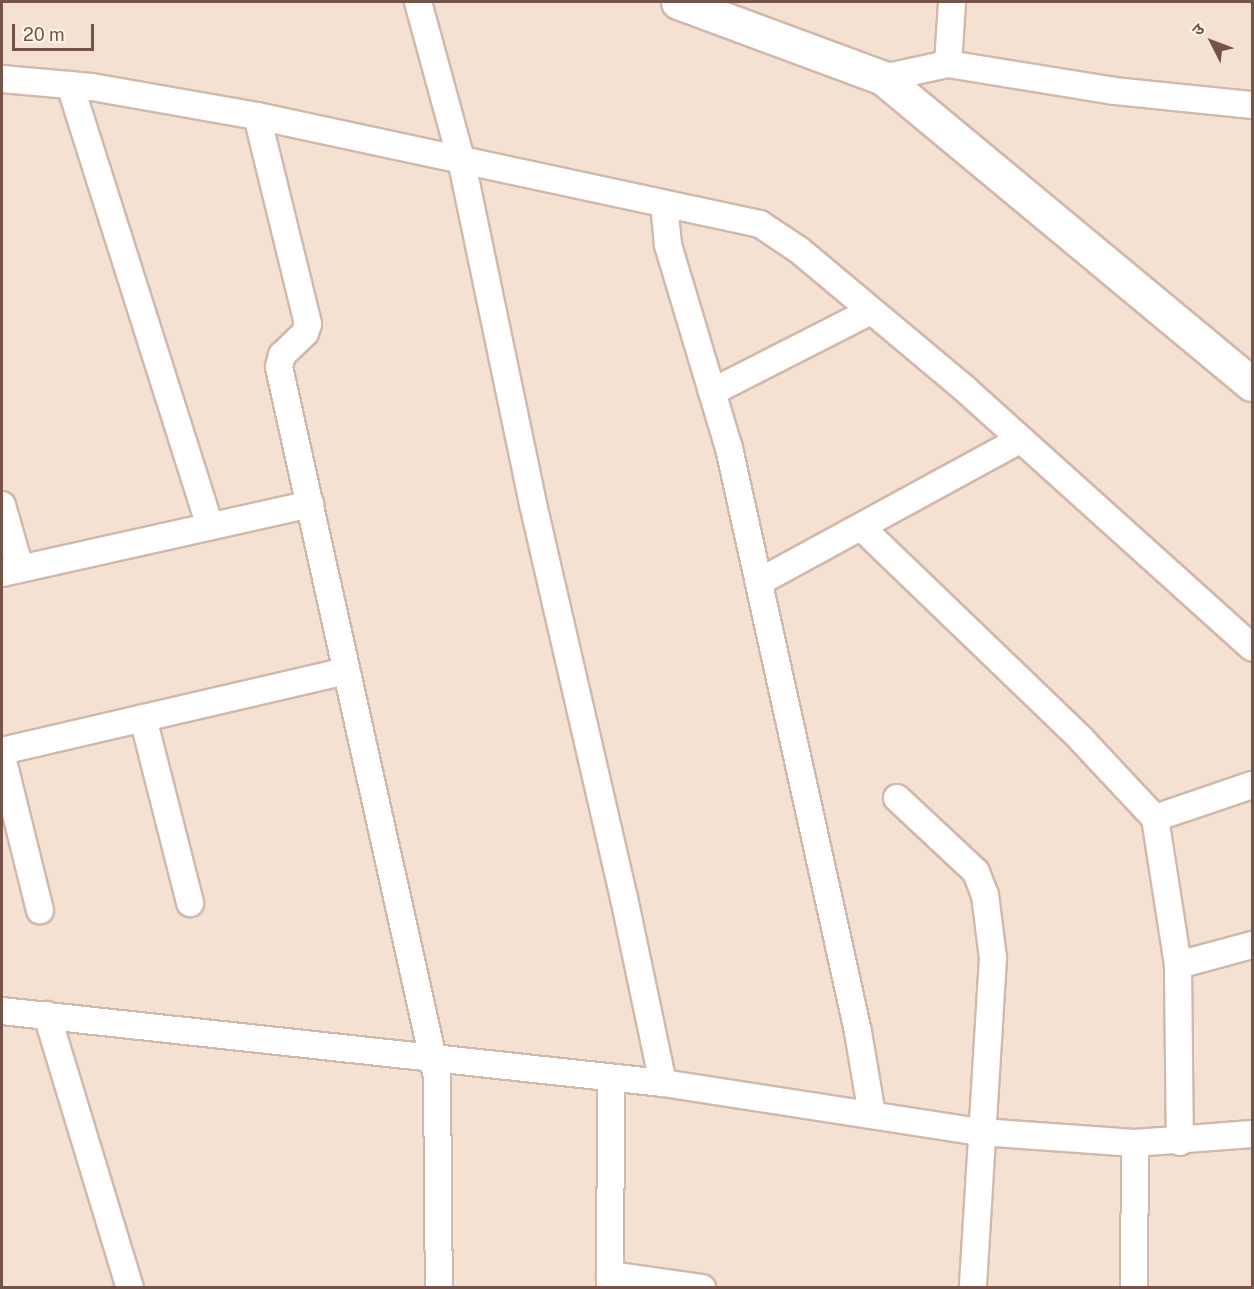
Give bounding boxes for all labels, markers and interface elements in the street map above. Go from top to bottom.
scale bar [15,12,98,50]
north arrow [1182,12,1242,72]
text: उ [1188,20,1208,39]
text: 20 m [23,24,65,45]

